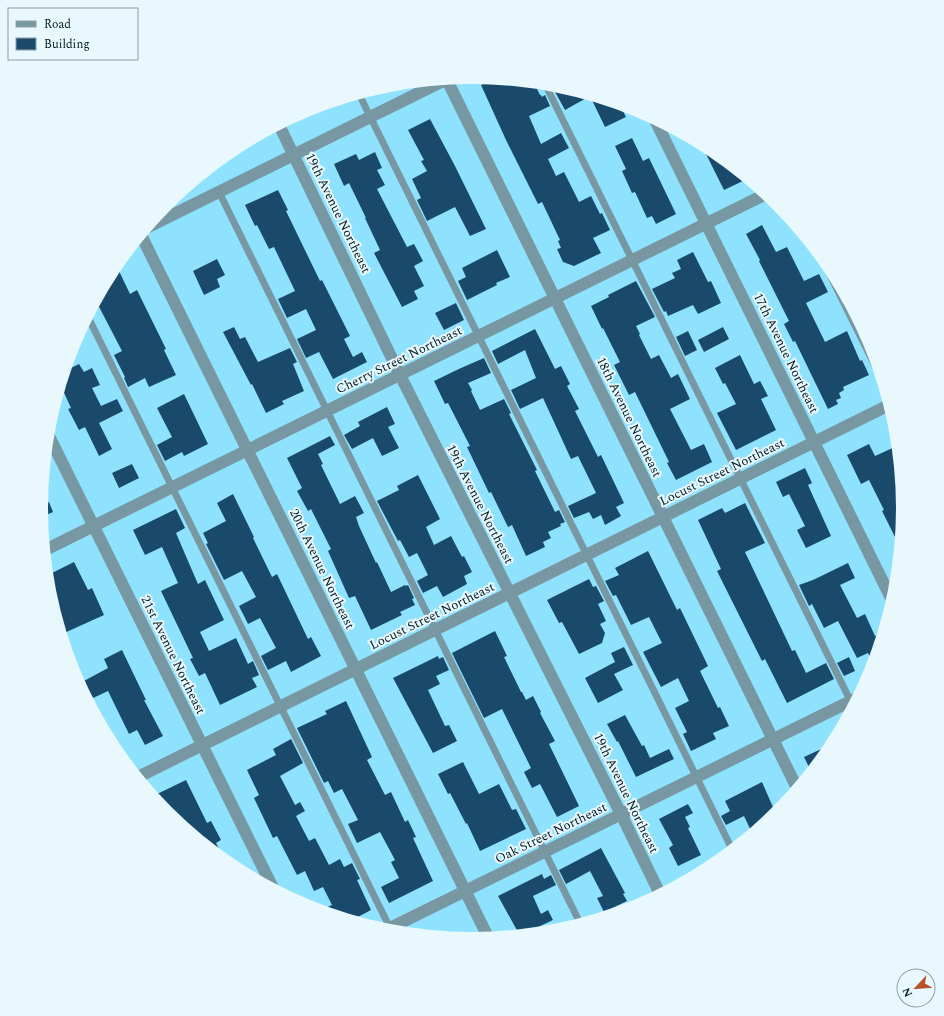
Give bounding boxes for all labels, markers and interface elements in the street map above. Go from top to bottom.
legend [8,8,138,60]
text: Road [44,15,71,34]
text: Building [44,35,90,54]
street label: 19th Avenue Northeast [300,149,376,277]
street label: 17th Avenue Northeast [748,289,824,417]
street label: Cherry Street Northeast [333,321,466,399]
street label: 18th Avenue Northeast [591,353,667,481]
street label: Locust Street Northeast [656,433,788,511]
street label: 19th Avenue Northeast [441,441,519,568]
street label: 20th Avenue Northeast [284,505,360,633]
street label: Locust Street Northeast [366,577,498,655]
street label: 21st Avenue Northeast [136,592,211,718]
street label: 19th Avenue Northeast [588,729,664,857]
street label: Oak Street Northeast [492,797,611,869]
north arrow [896,968,936,1008]
text: N [898,984,917,1000]

